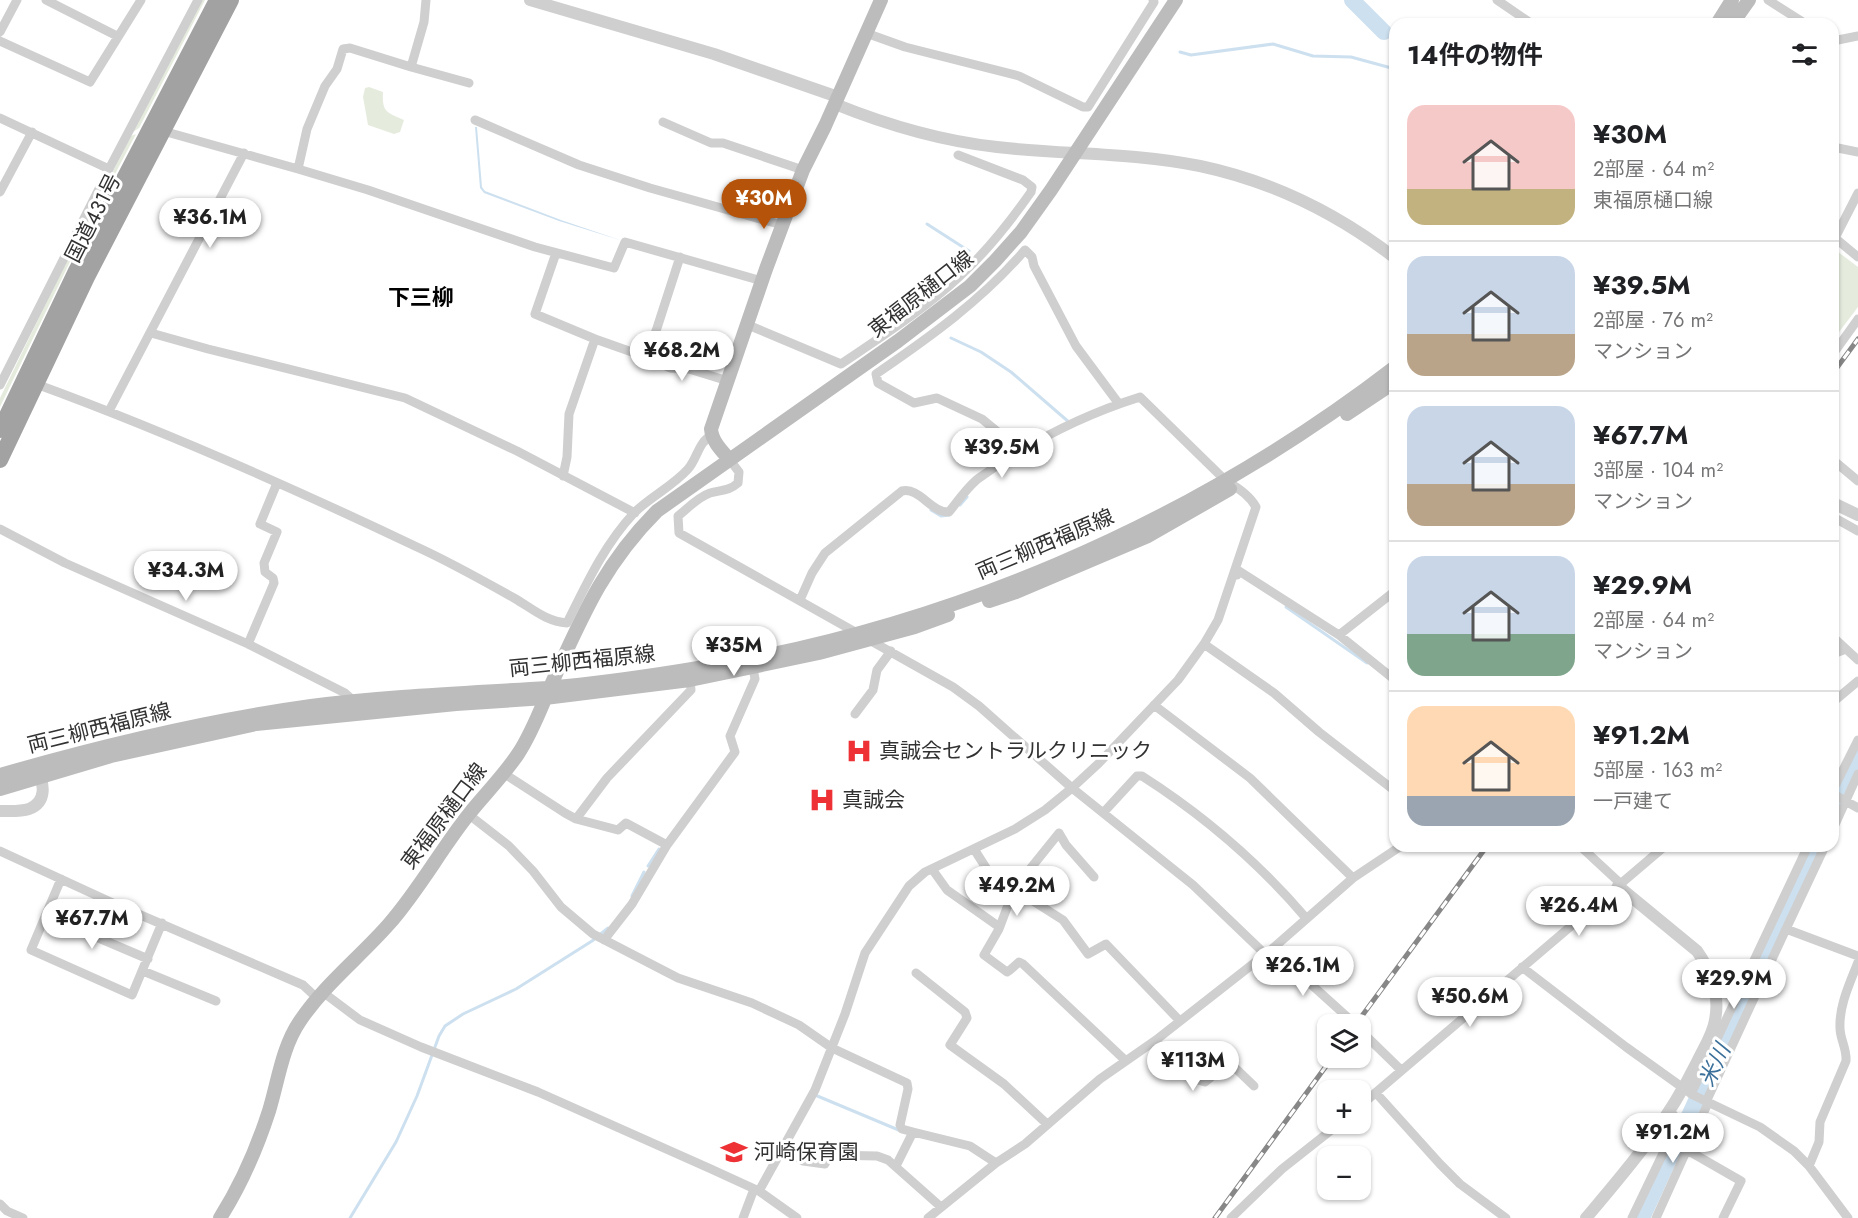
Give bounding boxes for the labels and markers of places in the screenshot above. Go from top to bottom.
pin: ¥30M [728,179,800,230]
pin: ¥36.1M [161,198,259,249]
pin: ¥68.2M [633,331,731,382]
pin: ¥39.5M [953,428,1051,479]
pin: ¥34.3M [137,551,235,602]
pin: ¥35M [698,626,770,677]
hospital icon: 真誠会セントラルクリニック [844,736,874,766]
place label: 真誠会セントラルクリニック [879,736,1152,766]
hospital icon: 真誠会 [807,785,837,815]
place label: 真誠会 [842,785,905,815]
pin: ¥49.2M [968,866,1066,917]
pin: ¥26.4M [1530,886,1628,937]
pin: ¥67.7M [43,899,141,950]
pin: ¥26.1M [1254,946,1352,997]
pin: ¥29.9M [1685,959,1783,1010]
pin: ¥50.6M [1421,977,1519,1028]
pin: ¥113M [1151,1041,1235,1092]
pin: ¥91.2M [1624,1113,1722,1164]
school or university icon: 河崎保育園 [719,1137,749,1167]
place label: 河崎保育園 [754,1137,859,1167]

